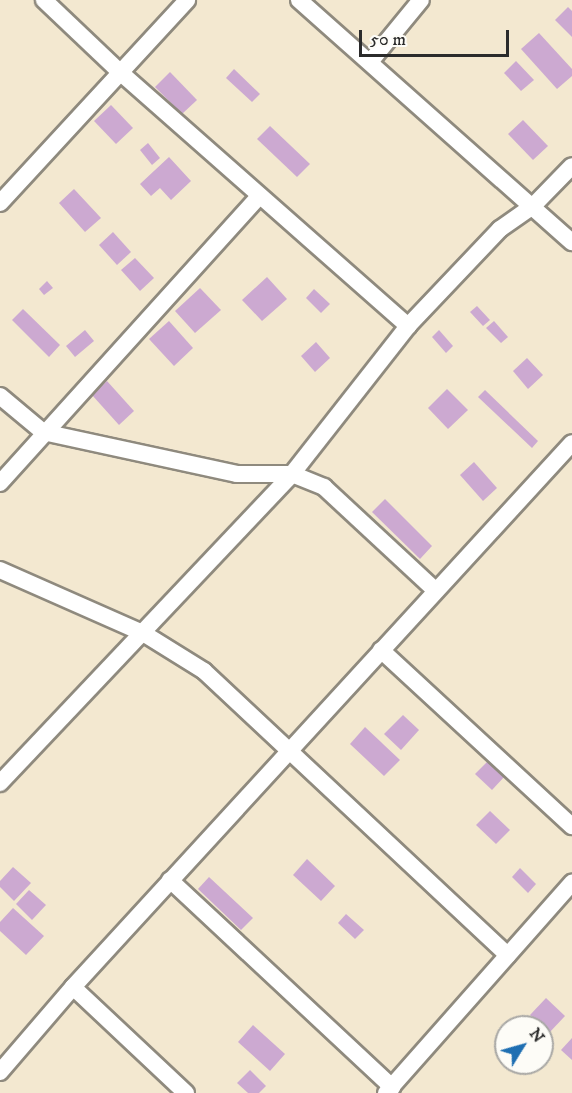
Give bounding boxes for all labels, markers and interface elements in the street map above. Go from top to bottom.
scale bar [362,18,512,56]
text: 50 m [370,29,406,51]
north arrow [494,1015,554,1075]
text: N [525,1024,549,1047]

